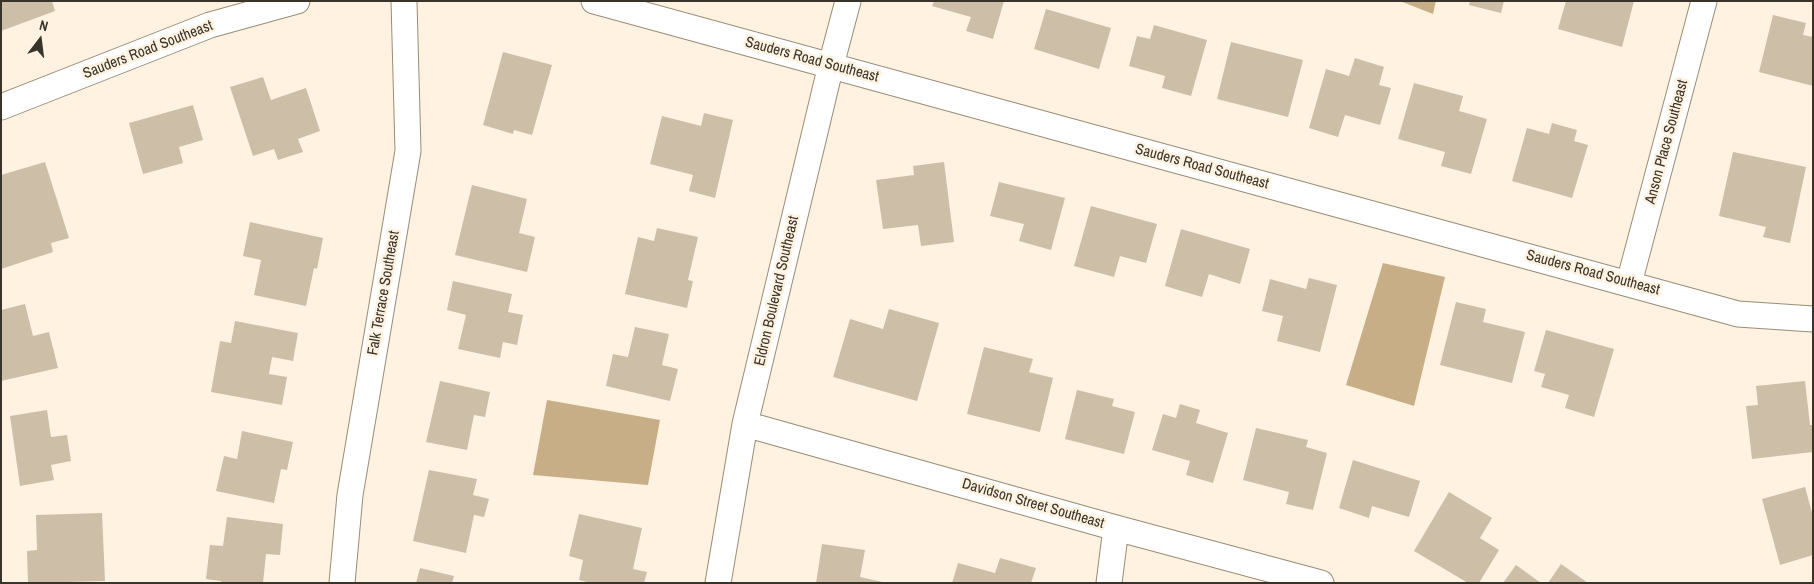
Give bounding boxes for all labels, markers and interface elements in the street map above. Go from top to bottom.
north arrow [15,15,65,65]
text: N [38,16,50,35]
street label: Sauders Road Southeast [81,17,215,83]
street label: Sauders Road Southeast [743,34,881,86]
street label: Anson Place Southeast [1642,78,1692,206]
street label: Sauders Road Southeast [1133,141,1271,193]
street label: Eldron Boulevard Southeast [751,214,803,368]
street label: Falk Terrace Southeast [364,229,404,357]
street label: Sauders Road Southeast [1524,247,1662,299]
street label: Davidson Street Southeast [960,475,1106,533]

